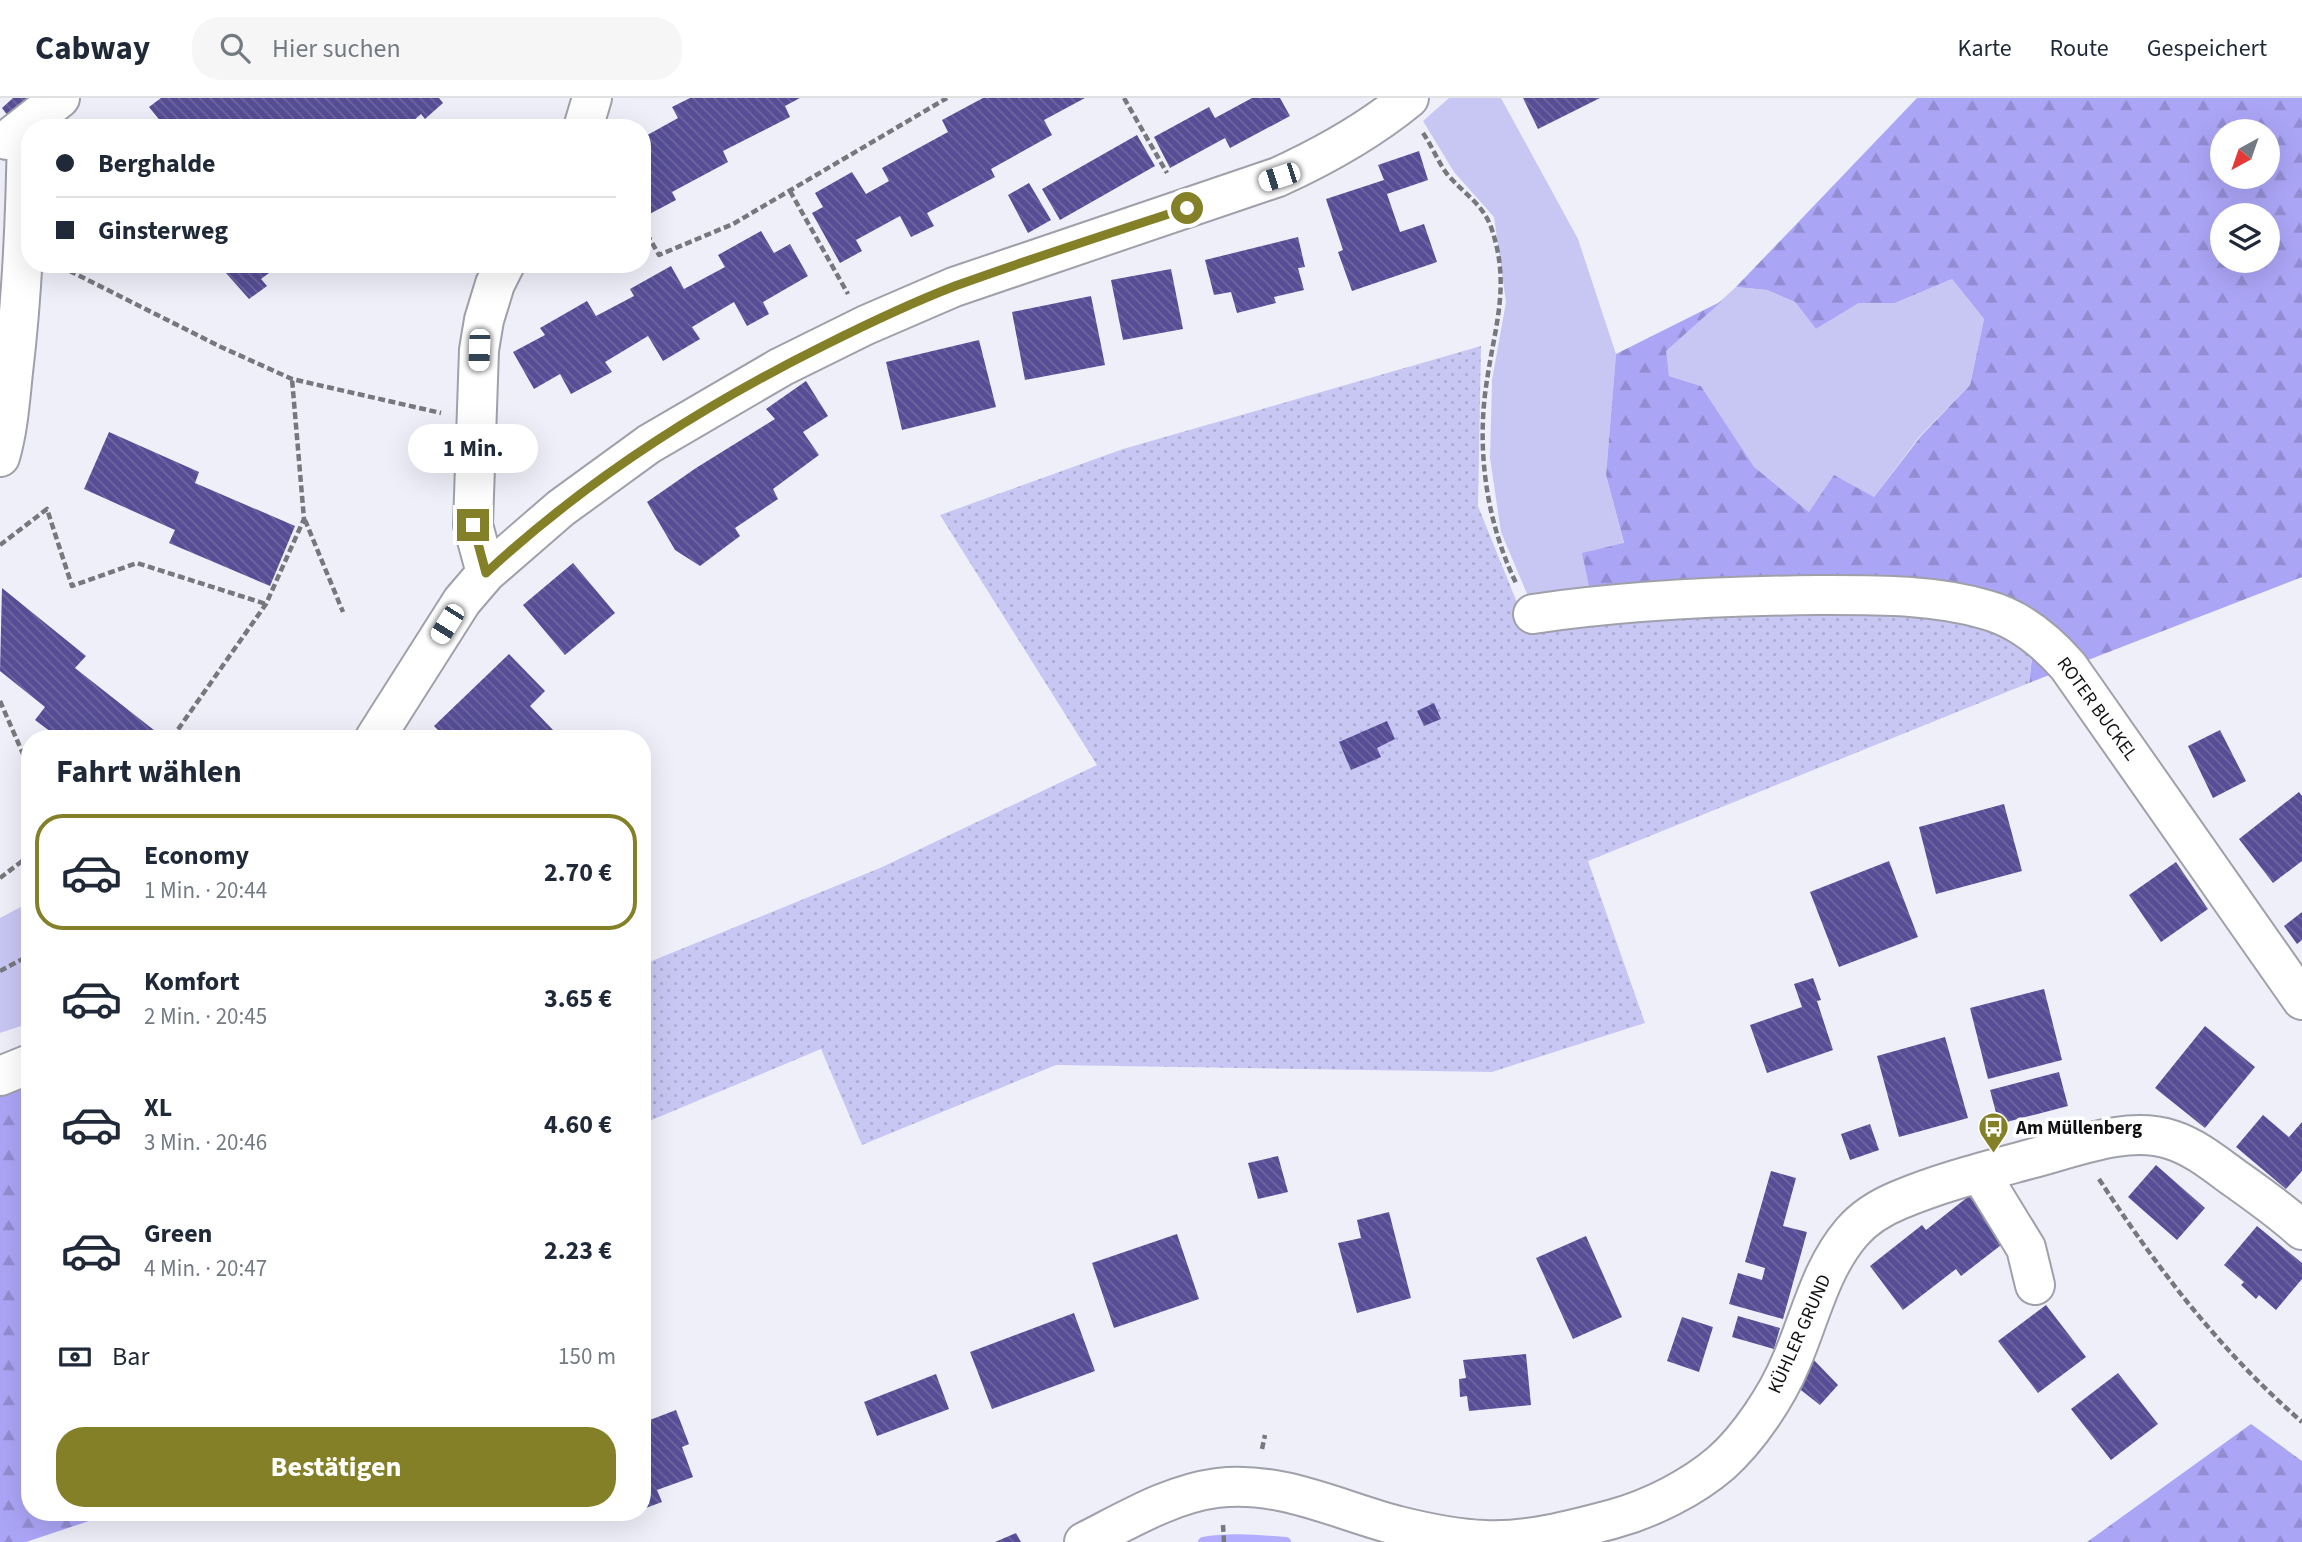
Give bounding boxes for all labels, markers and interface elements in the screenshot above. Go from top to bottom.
search box [192,17,682,80]
text: Cabway [35,25,150,72]
icon: search [216,29,254,67]
text: Hier suchen [272,30,401,67]
text: Karte [1958,31,2012,66]
text: Route [2050,31,2109,66]
text: Gespeichert [2147,31,2267,66]
north arrow [2210,119,2280,189]
map controls [2210,119,2280,273]
text: Berghalde [98,145,216,182]
car [1256,161,1303,193]
route start [1171,192,1203,224]
button: layers [2210,203,2280,273]
text: Ginsterweg [98,212,228,249]
car [468,329,491,371]
callout: 1 Min. [408,424,538,472]
text: 1 Min. [443,432,503,465]
route end [457,509,489,541]
car [427,601,468,647]
street label: ROTER BUCKEL [2050,652,2144,766]
text: Fahrt wählen [56,749,242,795]
text: Economy [144,837,249,874]
icon: car [60,841,123,904]
text: 2.70 € [544,854,612,891]
text: 1 Min. · 20:44 [144,874,267,907]
text: Komfort [144,963,240,1000]
icon: car [60,967,123,1030]
text: 3.65 € [544,980,612,1017]
text: 2 Min. · 20:45 [144,1000,267,1033]
text: XL [144,1089,172,1126]
icon: car [60,1093,123,1156]
text: 4.60 € [544,1106,612,1143]
bus stop icon: Am Müllenberg [1976,1111,2010,1155]
place label: Am Müllenberg [2015,1115,2142,1142]
text: 3 Min. · 20:46 [144,1126,267,1159]
text: Green [144,1215,212,1252]
icon: car [60,1219,123,1282]
text: 2.23 € [544,1232,612,1269]
text: 4 Min. · 20:47 [144,1252,267,1285]
street label: KÜHLER GRUND [1762,1270,1838,1398]
icon: cash [56,1338,94,1376]
text: Bar [112,1338,149,1375]
text: 150 m [558,1340,616,1373]
button: Bestätigen [56,1427,616,1507]

